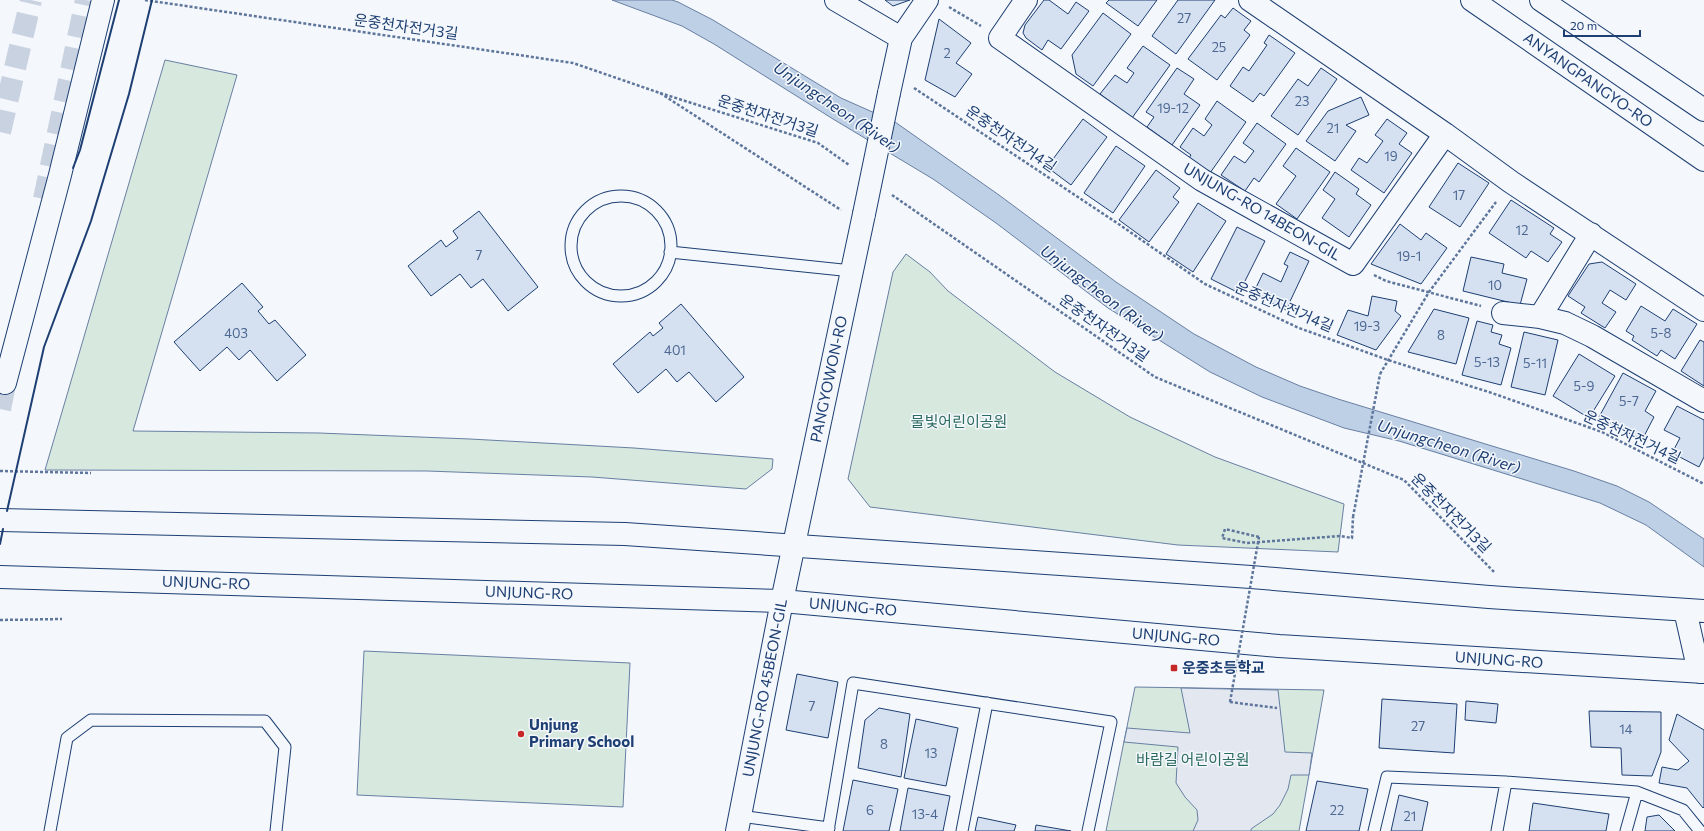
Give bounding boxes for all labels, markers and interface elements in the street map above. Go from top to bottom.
street label: 운중천자전거3길 [353,10,459,42]
house number: 27 [1177,10,1191,26]
scale bar [1564,12,1640,38]
text: 20 m [1570,18,1597,32]
street label: ANYANGPANGYO-RO [1521,28,1657,131]
house number: 25 [1212,39,1226,55]
house number: 2 [943,45,951,61]
water label: Unjungcheon (River) [770,57,904,156]
street label: 운중천자전거3길 [716,90,821,140]
house number: 23 [1295,93,1309,109]
house number: 19-12 [1157,100,1189,116]
street label: 운중천자전거4길 [963,101,1060,175]
house number: 21 [1327,120,1339,136]
house number: 19 [1384,148,1398,164]
street label: UNJUNG-RO 14BEON-GIL [1181,159,1345,264]
house number: 17 [1453,187,1465,203]
house number: 12 [1516,222,1528,238]
water label: Unjungcheon (River) [1037,240,1167,345]
house number: 7 [476,247,483,263]
house number: 19-1 [1397,248,1421,264]
street label: 운중천자전거4길 [1232,277,1337,335]
house number: 10 [1488,277,1502,293]
street label: 운중천자전거3길 [1056,290,1153,365]
street label: PANGYOWON-RO [806,314,850,444]
house number: 19-3 [1354,318,1380,334]
house number: 403 [224,325,248,341]
house number: 5-8 [1651,325,1672,341]
house number: 8 [1437,327,1445,343]
house number: 401 [664,342,686,358]
house number: 5-13 [1474,354,1500,370]
house number: 5-11 [1523,355,1547,371]
house number: 5-9 [1574,378,1595,394]
house number: 5-7 [1619,393,1639,409]
street label: 운중천자전거4길 [1581,406,1684,467]
park label: 물빛어린이공원 [911,412,1007,430]
water label: Unjungcheon (River) [1375,415,1523,476]
street label: 운중천자전거3길 [1408,469,1495,556]
street label: UNJUNG-RO [162,571,250,593]
street label: UNJUNG-RO [485,581,573,603]
street label: UNJUNG-RO [808,593,898,619]
street label: UNJUNG-RO 45BEON-GIL [738,597,790,778]
street label: UNJUNG-RO [1131,623,1221,649]
street label: UNJUNG-RO [1454,647,1544,671]
place label: 운중초등학교 [1182,658,1265,676]
marker: 운중초등학교 [1169,663,1179,673]
house number: 7 [809,698,816,714]
place label: Unjung Primary School [529,715,634,750]
house number: 27 [1411,718,1425,734]
house number: 14 [1619,721,1633,737]
marker: Unjung Primary School [516,729,526,739]
house number: 8 [880,736,888,752]
house number: 13 [925,745,937,761]
park label: 바람길 어린이공원 [1136,750,1250,768]
house number: 6 [866,802,874,818]
house number: 22 [1330,802,1344,818]
house number: 13-4 [912,806,938,822]
house number: 21 [1404,808,1416,824]

